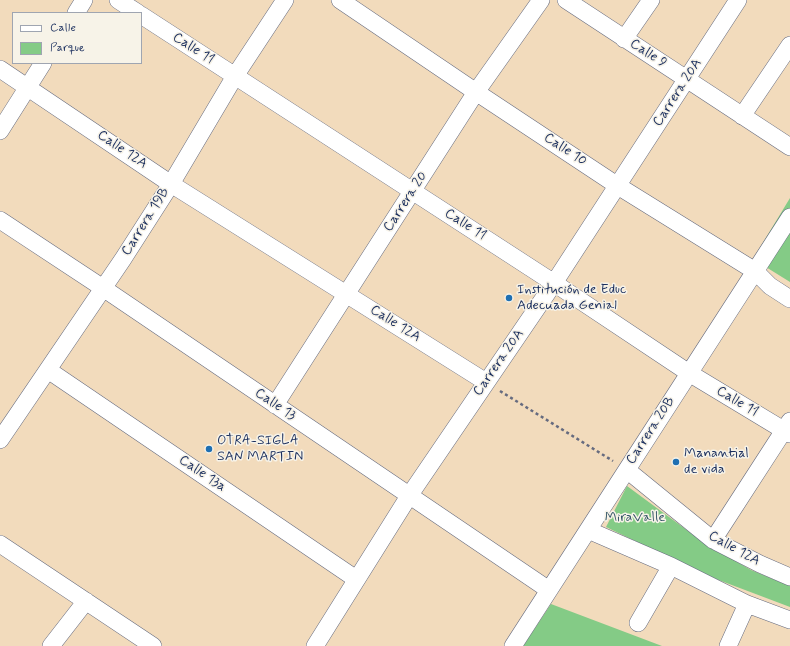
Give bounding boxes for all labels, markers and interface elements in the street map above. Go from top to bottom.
legend [12,12,142,64]
text: Calle [50,20,76,36]
street label: Calle 11 [169,29,217,69]
street label: Calle 9 [626,36,670,72]
text: Parque [50,40,85,56]
street label: Carrera 20A [650,56,706,130]
street label: Calle 12A [94,127,150,173]
street label: Calle 10 [540,130,590,170]
street label: Carrera 20 [380,169,432,235]
street label: Carrera 19B [118,185,174,259]
street label: Calle 11 [441,205,489,245]
place label: Institución de Educ Adecuada Genial [517,282,626,314]
marker: Institución de Educ Adecuada Genial [504,293,514,303]
street label: Calle 12A [367,302,423,346]
street label: Carrera 20A [470,326,528,400]
street label: Calle 11 [713,383,761,421]
street label: Calle 13 [251,385,299,425]
street label: Carrera 20B [623,394,679,468]
place label: OTRA-SIGLA SAN MARTIN [217,433,303,466]
marker: OTRA-SIGLA SAN MARTIN [204,444,214,454]
place label: Manantial de vida [684,446,749,478]
street label: Calle 13a [175,452,229,496]
marker: Manantial de vida [671,457,681,467]
park label: MiraValle [605,510,665,526]
street label: Calle 12A [705,528,763,570]

